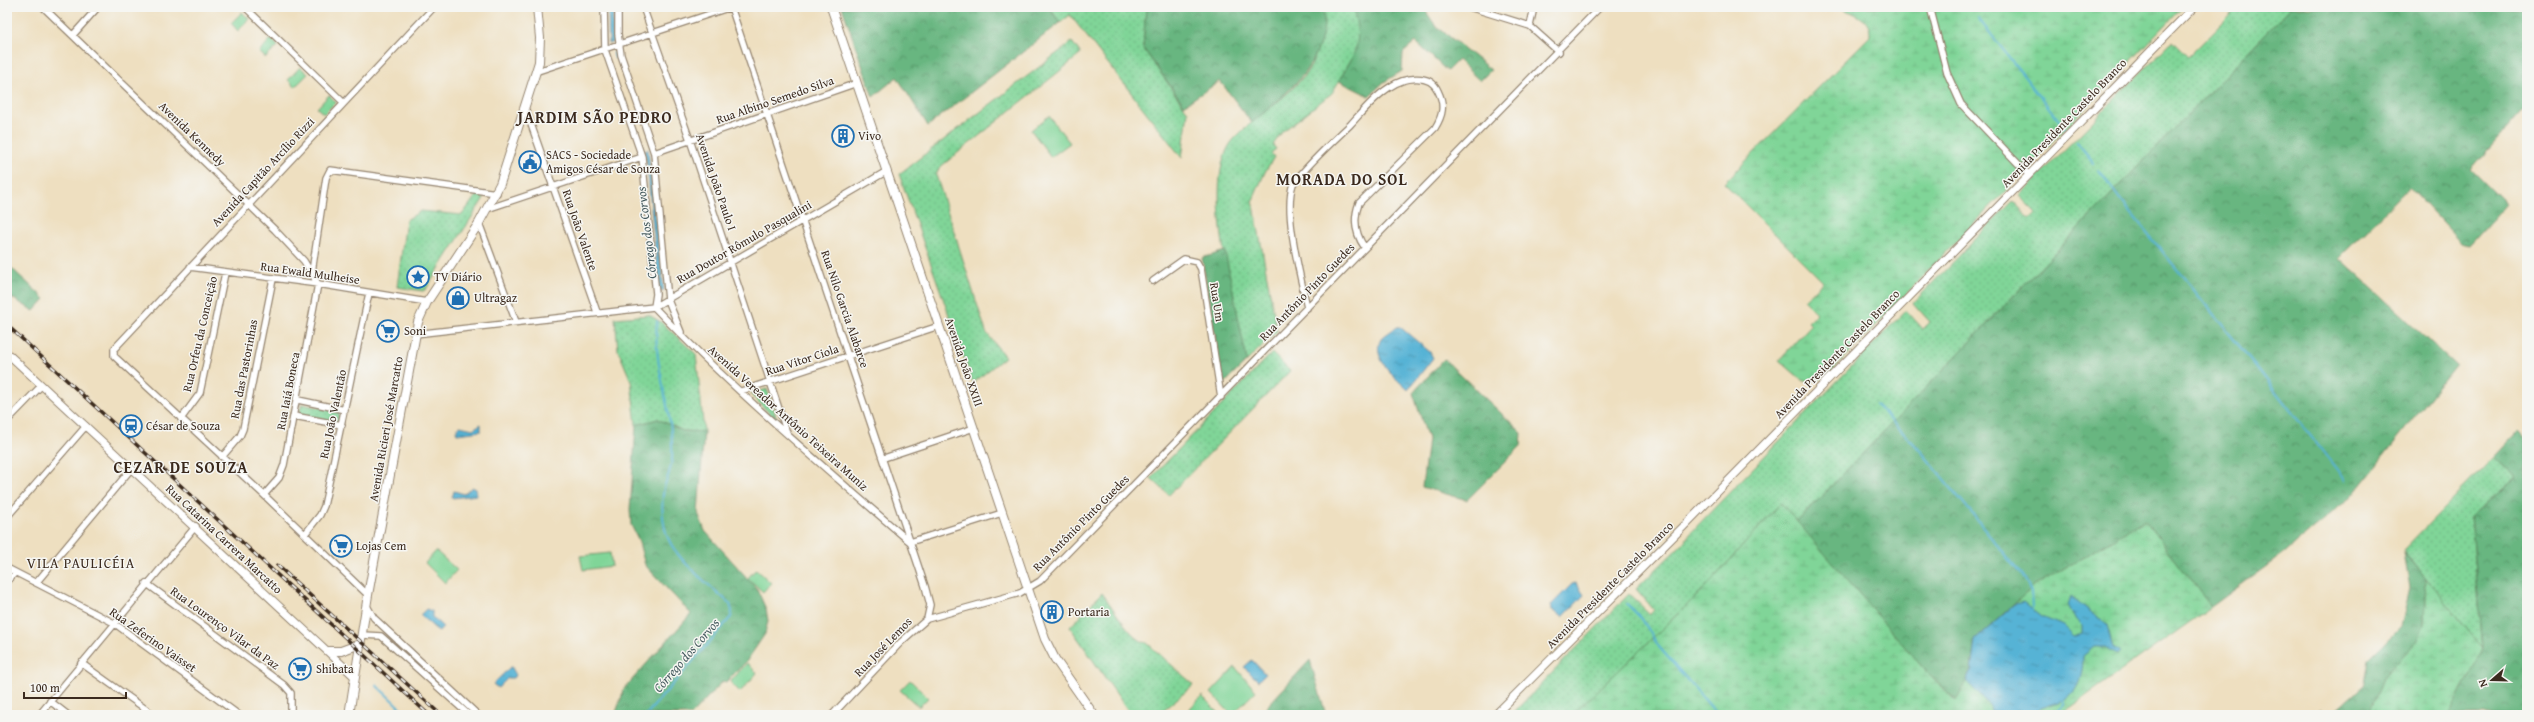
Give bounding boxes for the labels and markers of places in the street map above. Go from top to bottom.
building icon: Vivo [830,123,856,149]
place label: Vivo [858,127,881,144]
place label: SACS - Sociedade Amigos César de Souza [546,146,661,177]
public building icon: SACS - Sociedade Amigos César de Souza [517,149,543,175]
place icon: TV Diário [405,264,431,290]
place label: TV Diário [434,268,482,285]
shop icon: Ultragaz [445,285,471,311]
place label: Ultragaz [474,289,517,306]
supermarket icon: Soni [375,318,401,344]
place label: Soni [404,322,427,339]
station icon: César de Souza [118,413,144,439]
place label: César de Souza [146,417,221,434]
supermarket icon: Lojas Cem [328,533,354,559]
place label: Lojas Cem [356,537,406,554]
building icon: Portaria [1039,599,1065,625]
place label: Portaria [1068,603,1110,620]
supermarket icon: Shibata [287,656,313,682]
place label: Shibata [316,660,354,677]

